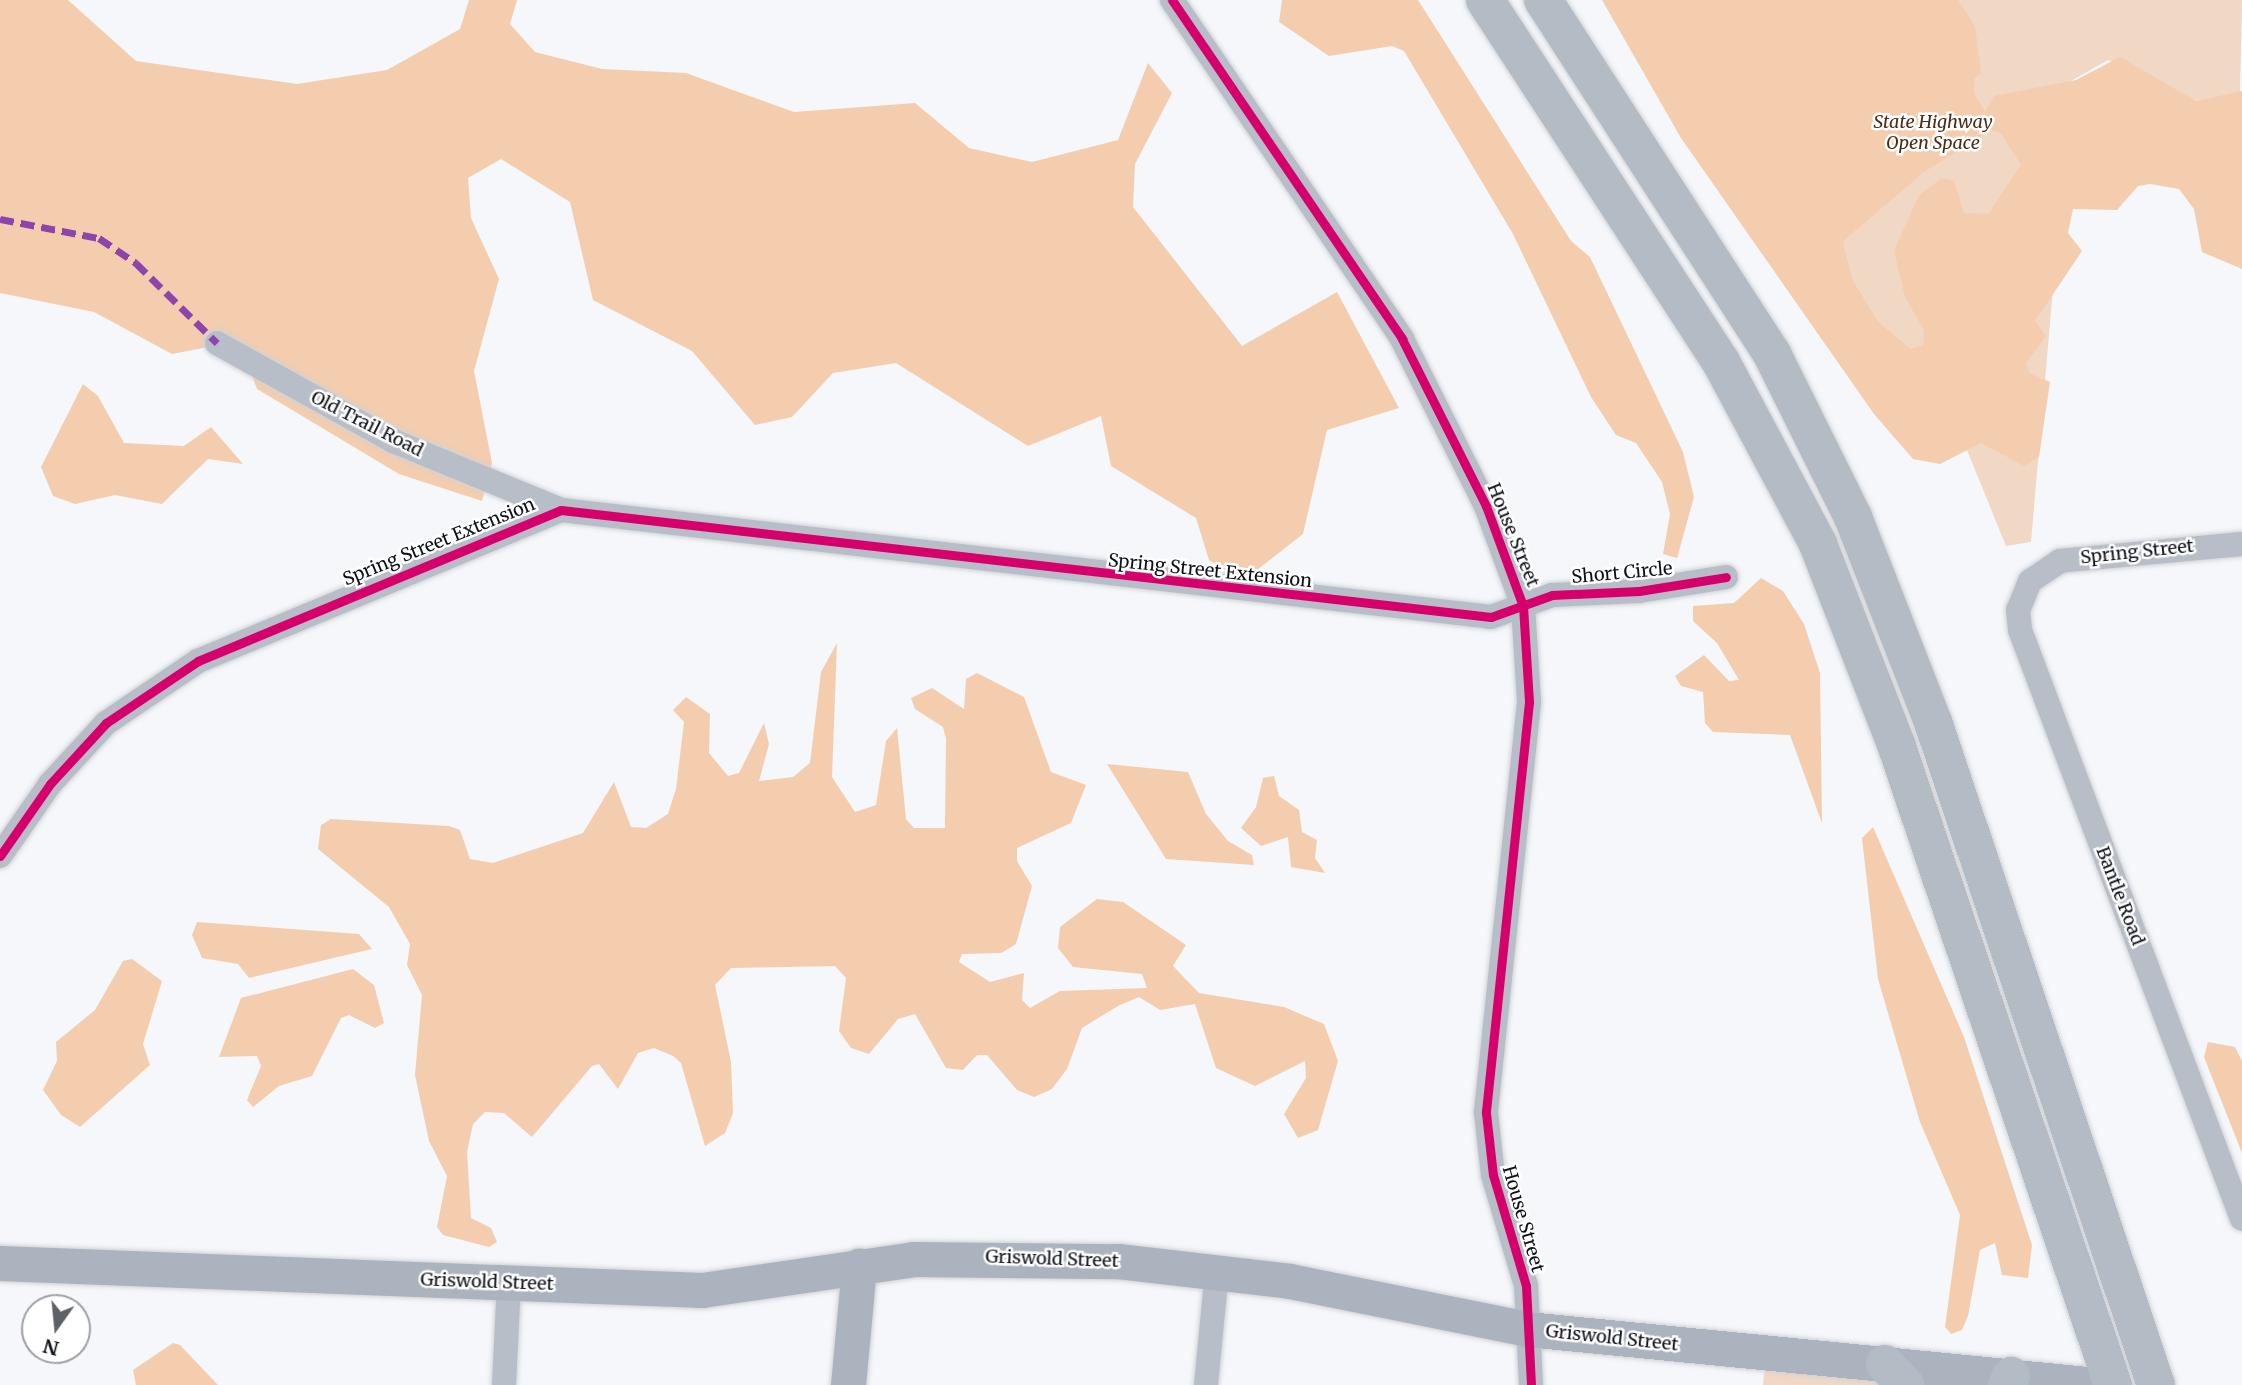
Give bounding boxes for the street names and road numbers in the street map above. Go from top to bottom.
street label: Old Trail Road [307,386,427,462]
street label: House Street [1482,480,1544,590]
street label: Spring Street Extension [340,494,538,590]
street label: Spring Street [2079,535,2195,569]
street label: Spring Street Extension [1107,550,1313,592]
street label: Short Circle [1571,558,1673,588]
street label: Bantle Road [2091,844,2149,948]
street label: House Street [1497,1163,1549,1275]
street label: Griswold Street [985,1246,1119,1272]
street label: Griswold Street [420,1269,554,1295]
street label: Griswold Street [1545,1320,1679,1356]

